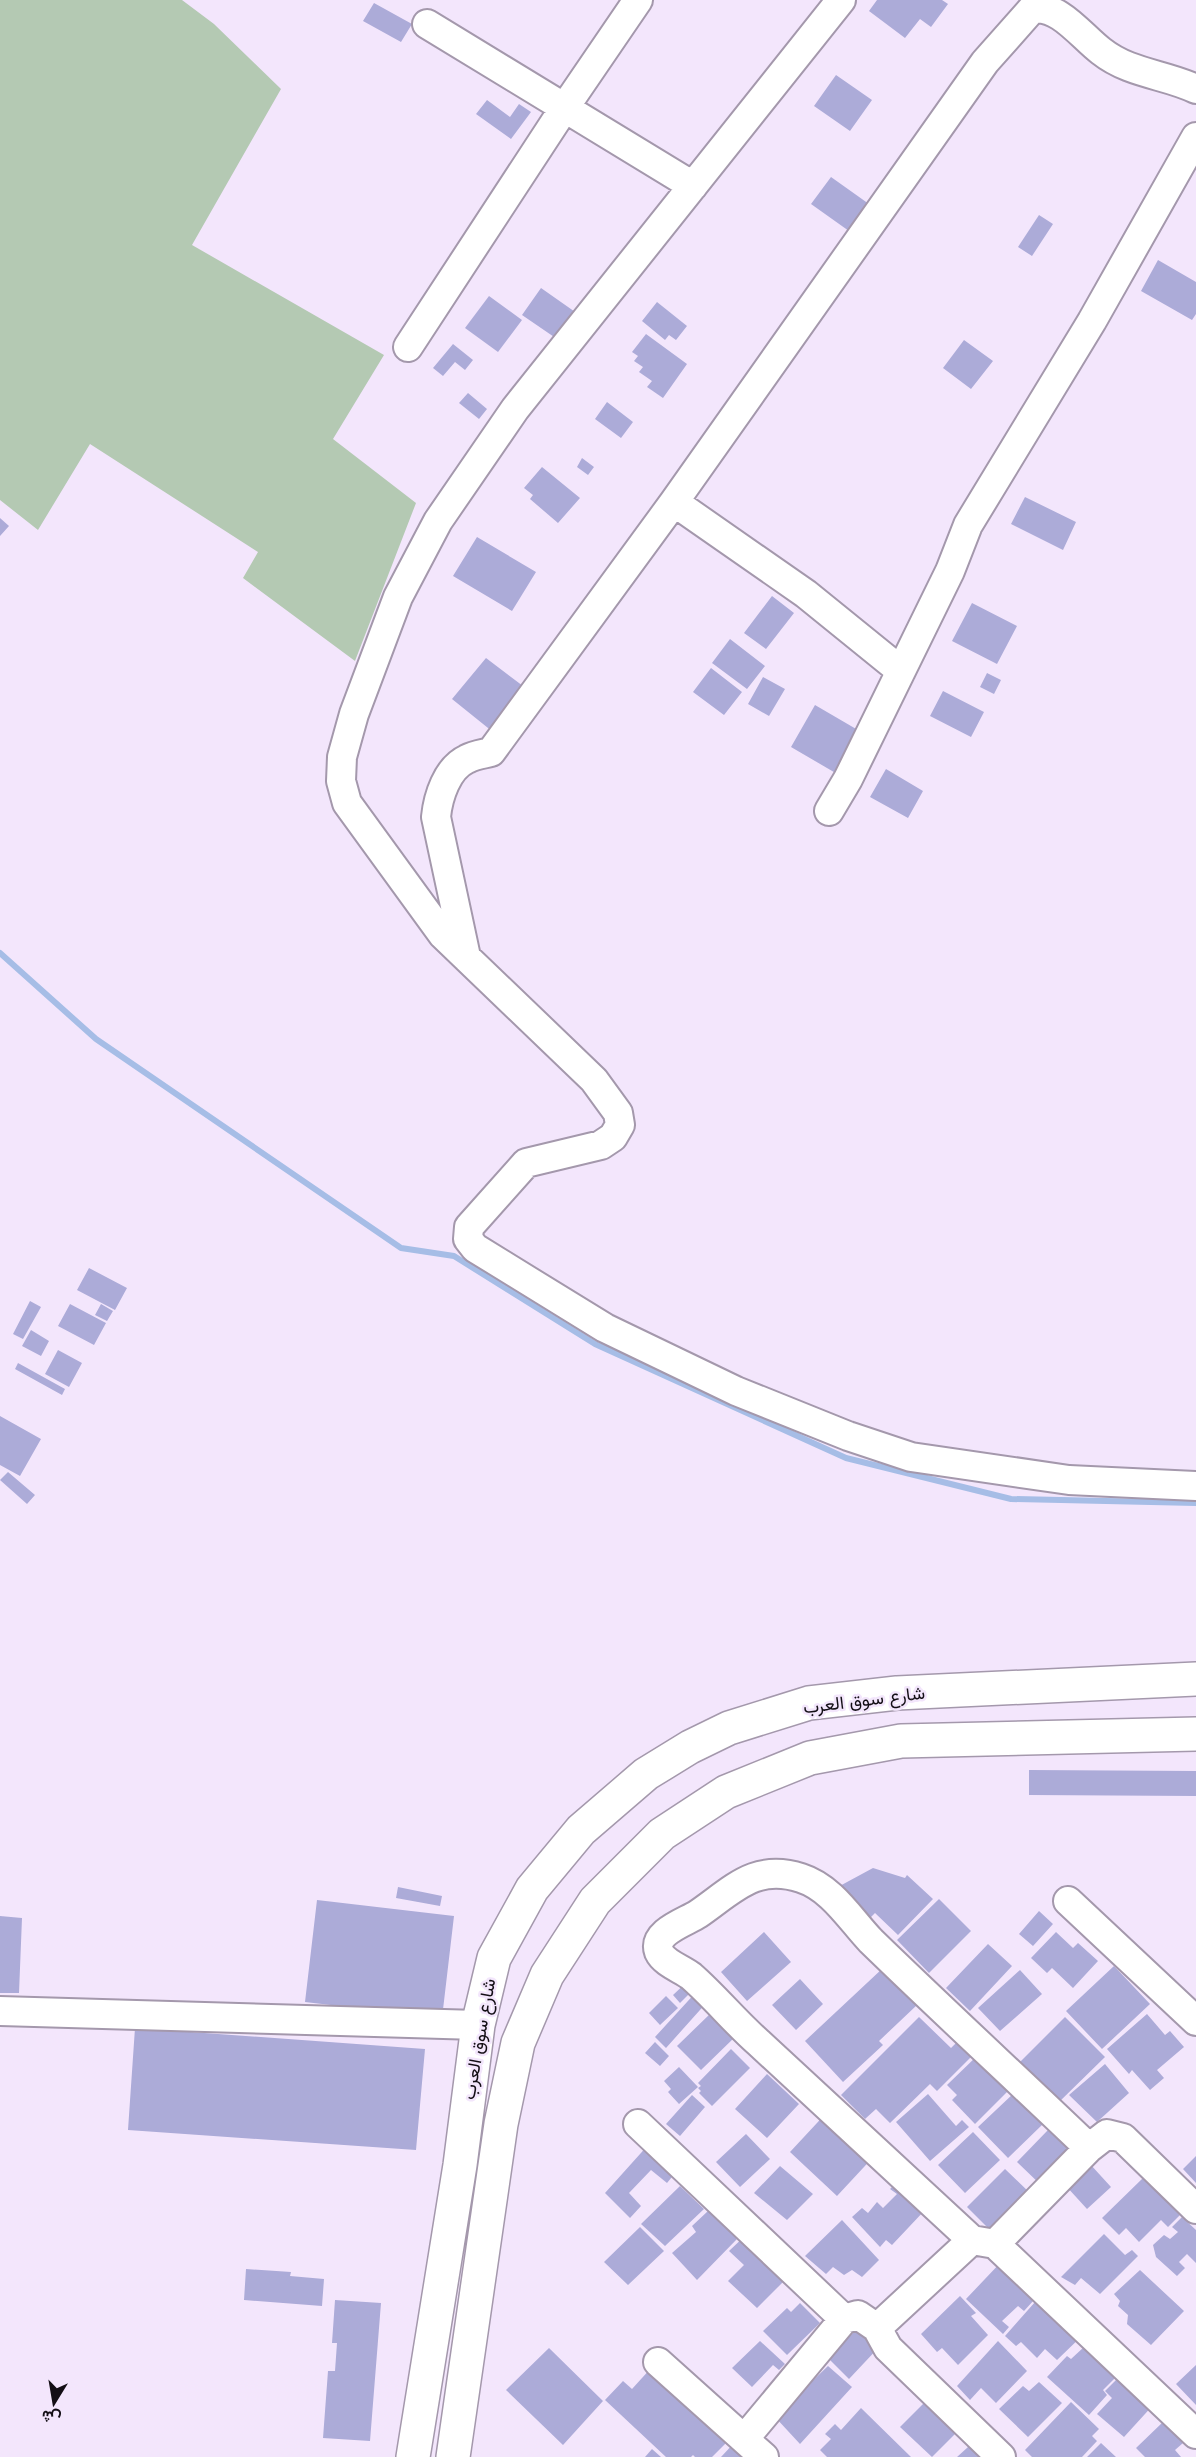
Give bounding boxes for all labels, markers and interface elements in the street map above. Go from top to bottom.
street label: شارع سوق العرب [802,1680,926,1720]
street label: شارع سوق العرب [456,1976,502,2102]
north arrow [24,2373,84,2433]
text: ش [40,2404,63,2430]

